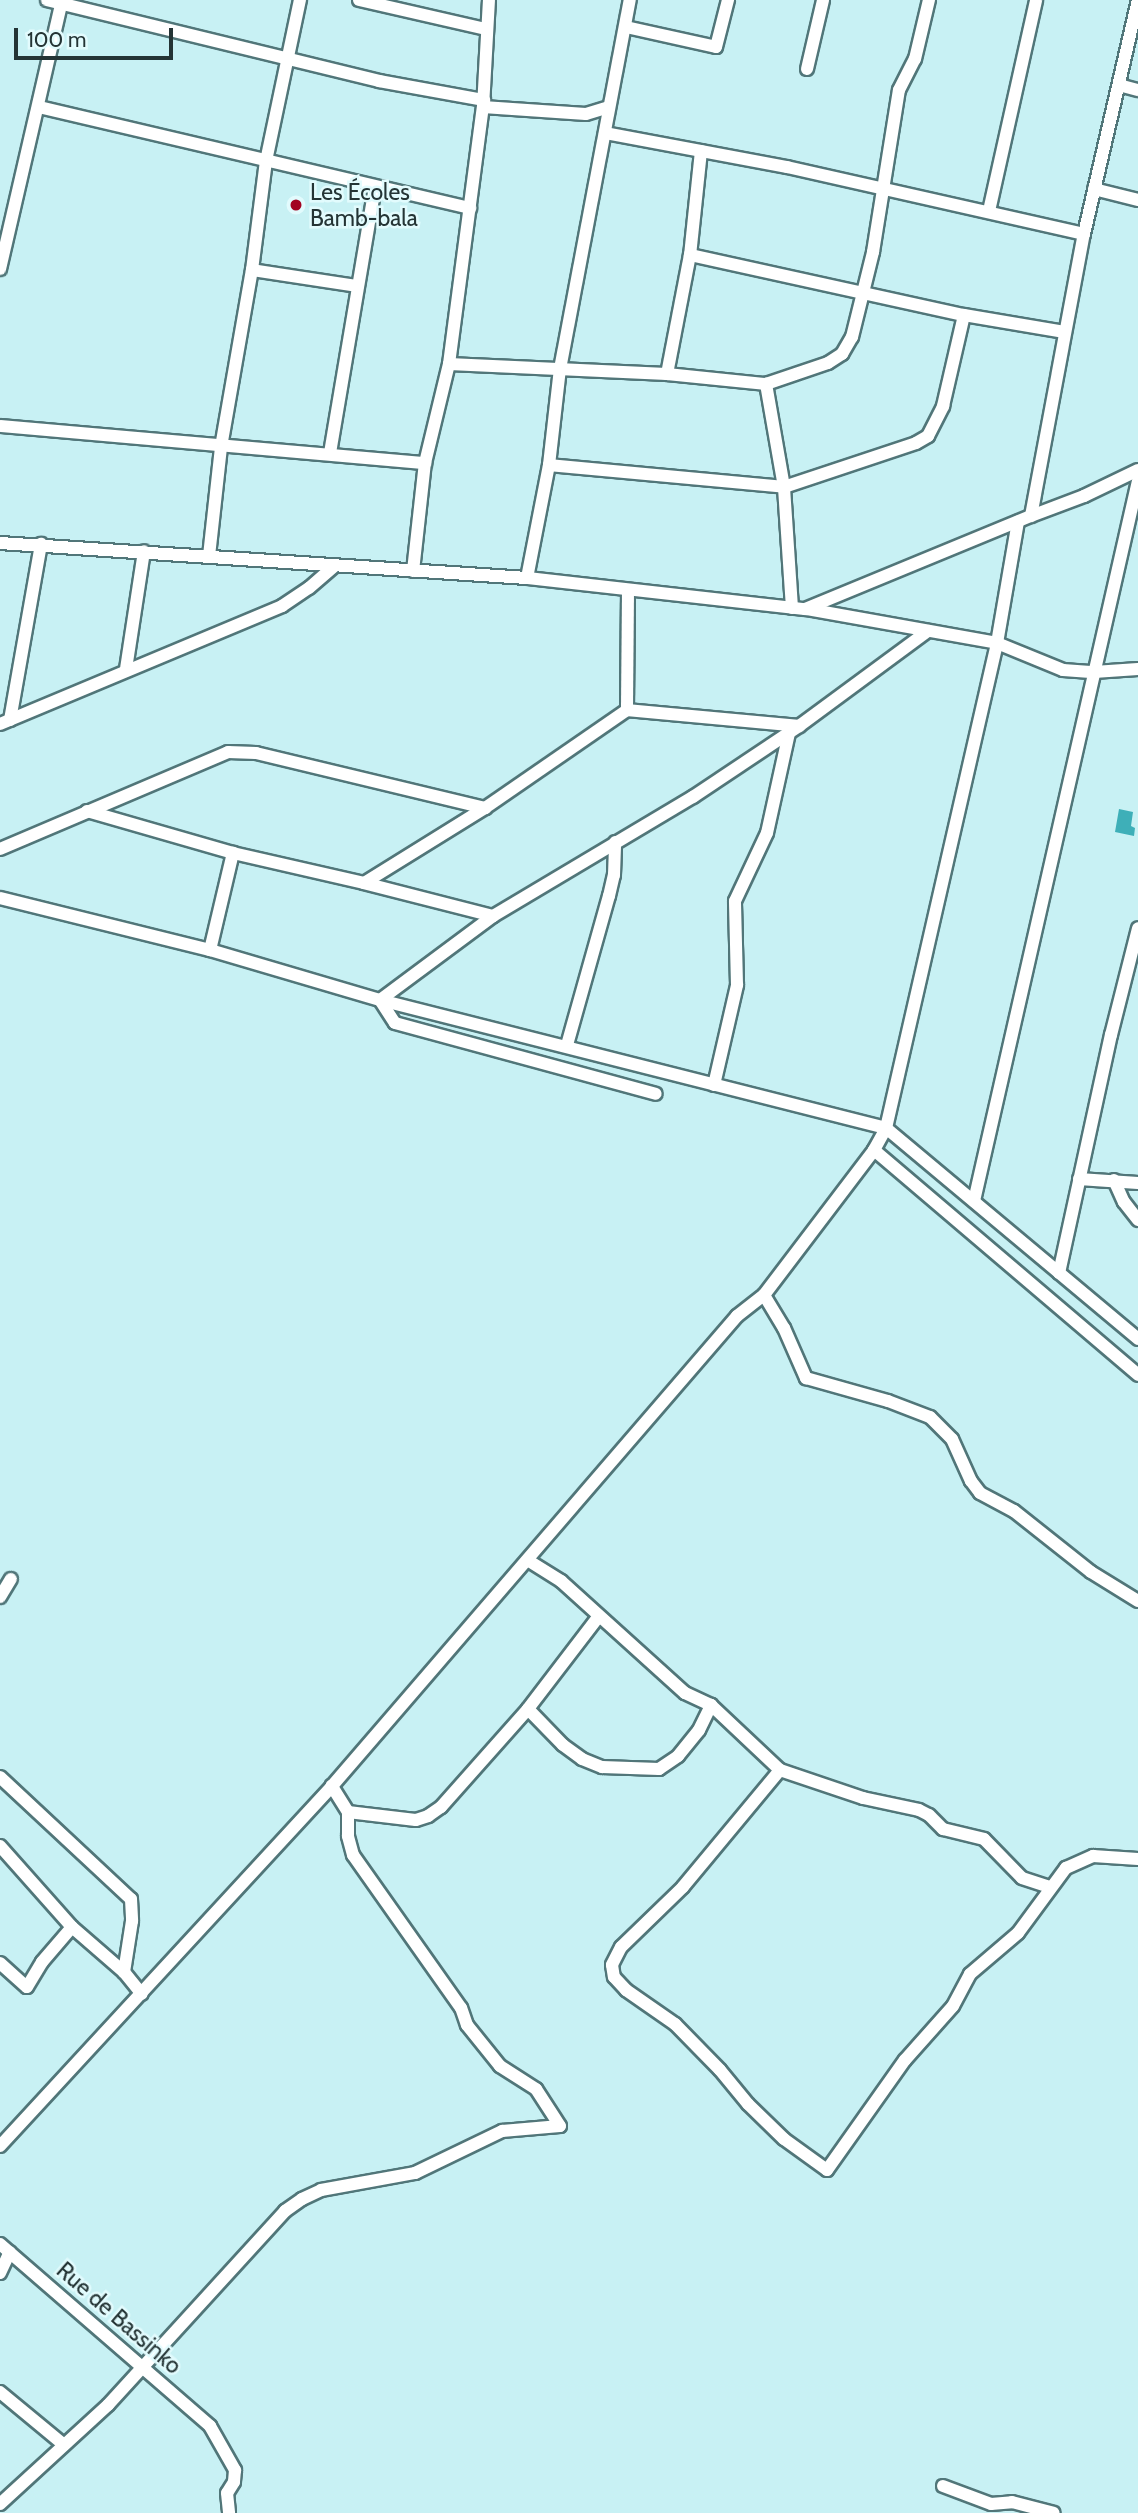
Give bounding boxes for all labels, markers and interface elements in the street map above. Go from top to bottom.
scale bar [18,14,177,58]
text: 100 m [27,27,86,52]
place label: Les Écoles Bamb-bala [310,178,418,232]
marker: Les Écoles Bamb-bala [288,197,304,213]
street label: Rue de Bassinko [51,2256,187,2380]

